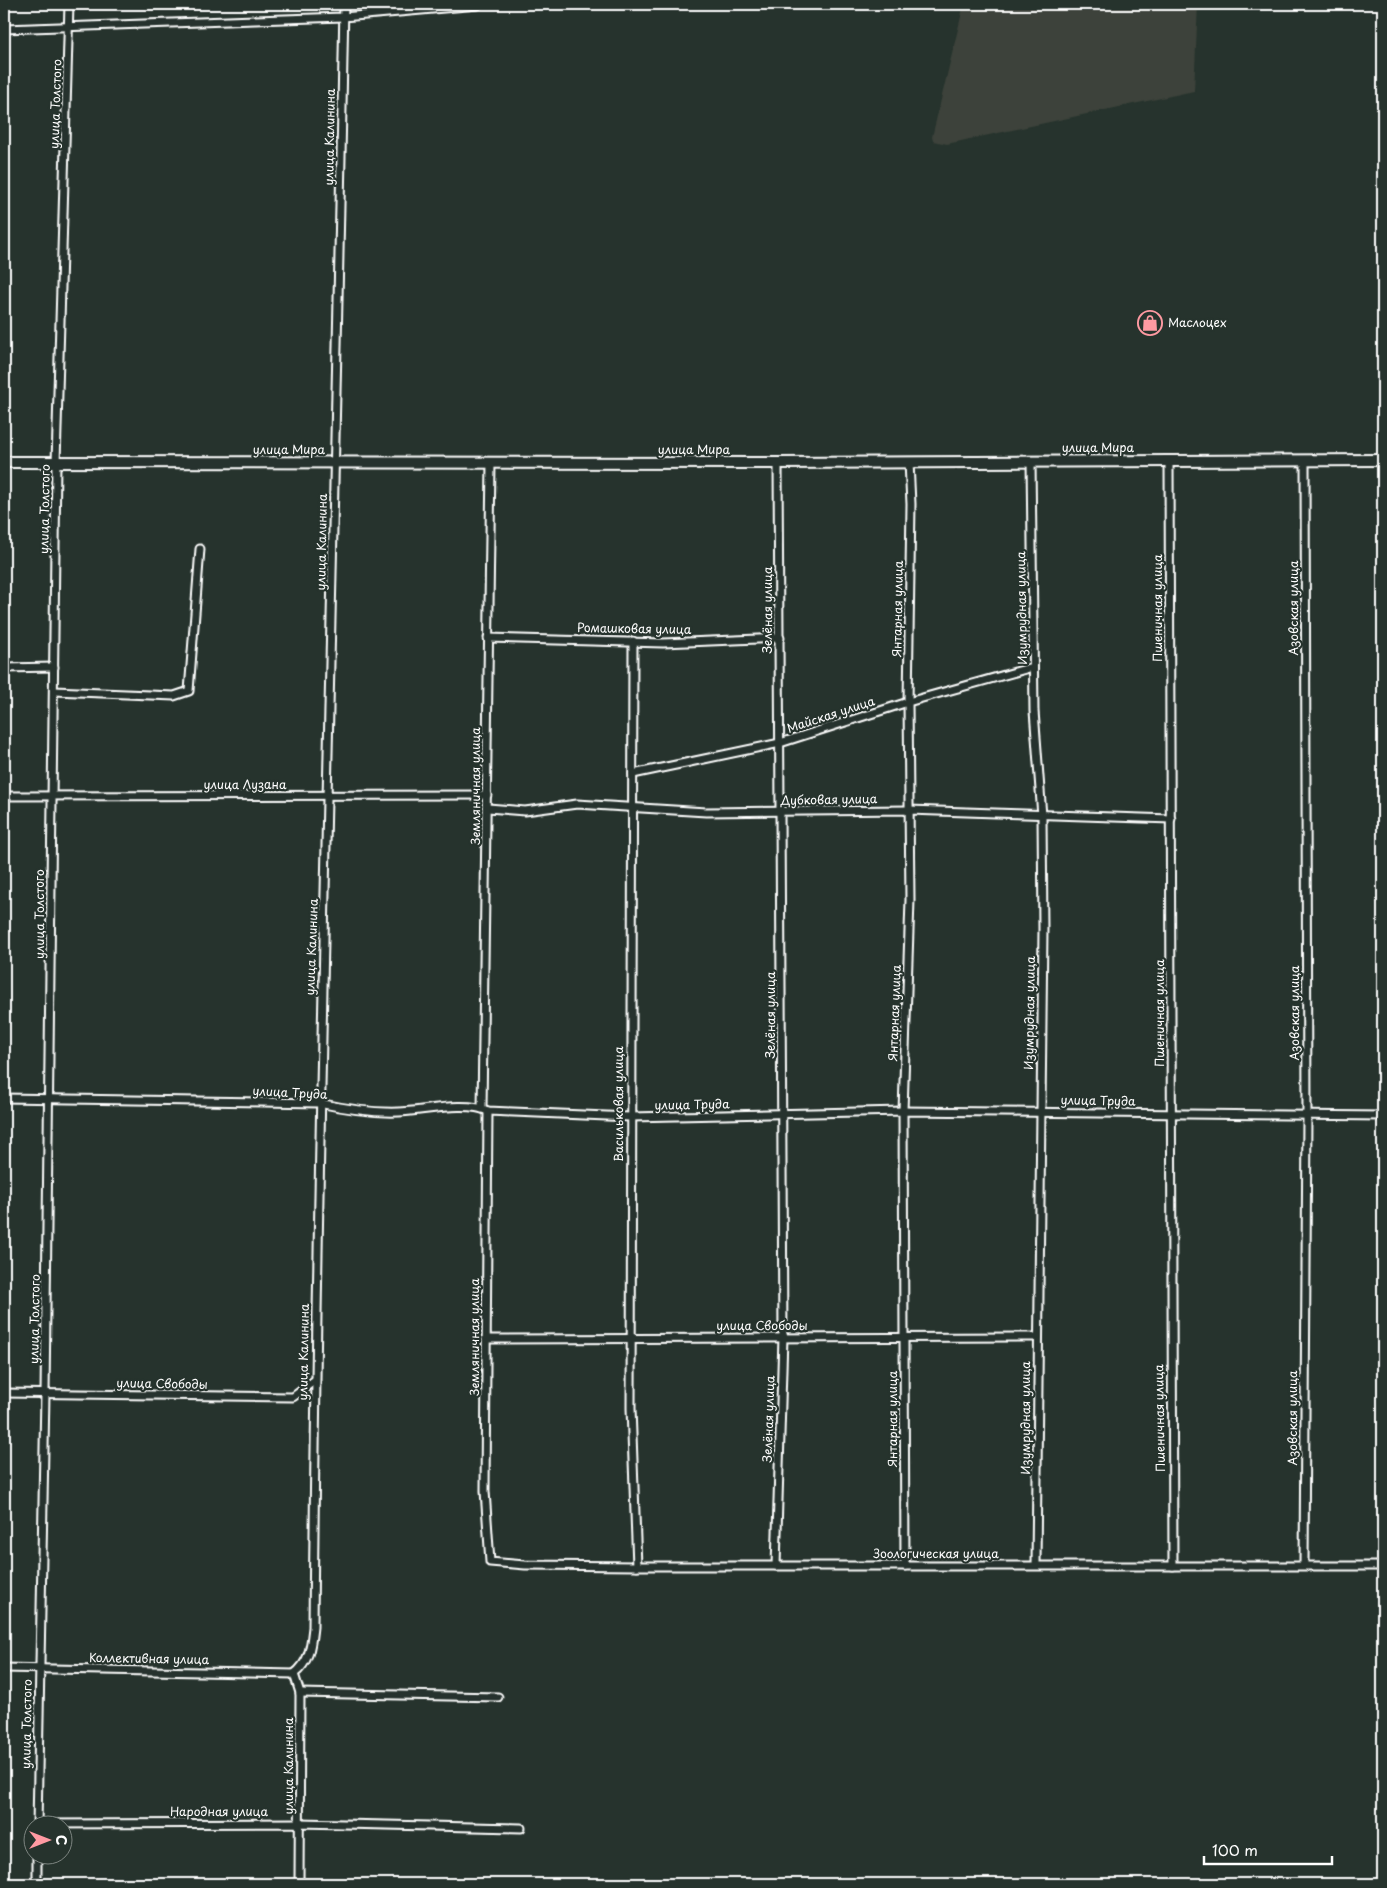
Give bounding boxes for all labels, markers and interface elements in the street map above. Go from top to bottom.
street label: улица Толстого [44,59,66,149]
street label: улица Калинина [319,88,339,186]
shop icon: Маслоцех [1137,310,1163,336]
place label: Маслоцех [1168,313,1227,331]
street label: улица Мира [1062,438,1135,456]
street label: улица Мира [253,440,326,458]
street label: улица Мира [658,440,731,458]
street label: улица Толстого [34,464,54,554]
street label: улица Калинина [311,493,331,591]
street label: Изумрудная улица [1011,551,1031,665]
street label: Пшеничная улица [1148,554,1166,662]
street label: Янтарная улица [887,560,907,657]
street label: Азовская улица [1284,560,1302,656]
street label: Зелёная улица [758,566,776,654]
street label: Ромашковая улица [577,618,692,638]
street label: Майская улица [784,691,877,737]
street label: Земляничная улица [466,727,484,845]
street label: улица Лузана [204,775,287,793]
street label: Дубковая улица [779,789,878,809]
street label: улица Толстого [30,869,48,959]
street label: улица Калинина [300,898,322,996]
street label: Изумрудная улица [1019,956,1039,1070]
street label: Пшеничная улица [1150,959,1168,1067]
street label: Янтарная улица [883,964,905,1062]
street label: Азовская улица [1285,965,1303,1061]
street label: Зелёная улица [761,971,779,1059]
street label: Васильковая улица [609,1046,627,1162]
street label: улица Труда [252,1081,329,1103]
street label: улица Труда [1060,1090,1136,1110]
street label: улица Труда [654,1094,730,1114]
street label: улица Толстого [24,1274,44,1364]
street label: Земляничная улица [465,1278,483,1396]
street label: улица Калинина [293,1303,313,1401]
street label: улица Свободы [716,1316,808,1334]
street label: Изумрудная улица [1016,1361,1034,1475]
street label: Пшеничная улица [1149,1364,1169,1472]
street label: Янтарная улица [883,1370,901,1467]
street label: Азовская улица [1283,1370,1301,1466]
street label: улица Свободы [116,1373,208,1393]
street label: Зелёная улица [757,1375,779,1463]
street label: Зоологическая улица [873,1544,999,1562]
street label: Коллективная улица [89,1648,210,1668]
street label: улица Толстого [16,1679,36,1769]
street label: улица Калинина [279,1717,297,1814]
street label: Народная улица [170,1802,269,1820]
north arrow [22,1816,72,1866]
scale bar [1204,1833,1332,1865]
text: С [51,1835,72,1845]
text: 100 m [1212,1838,1258,1861]

